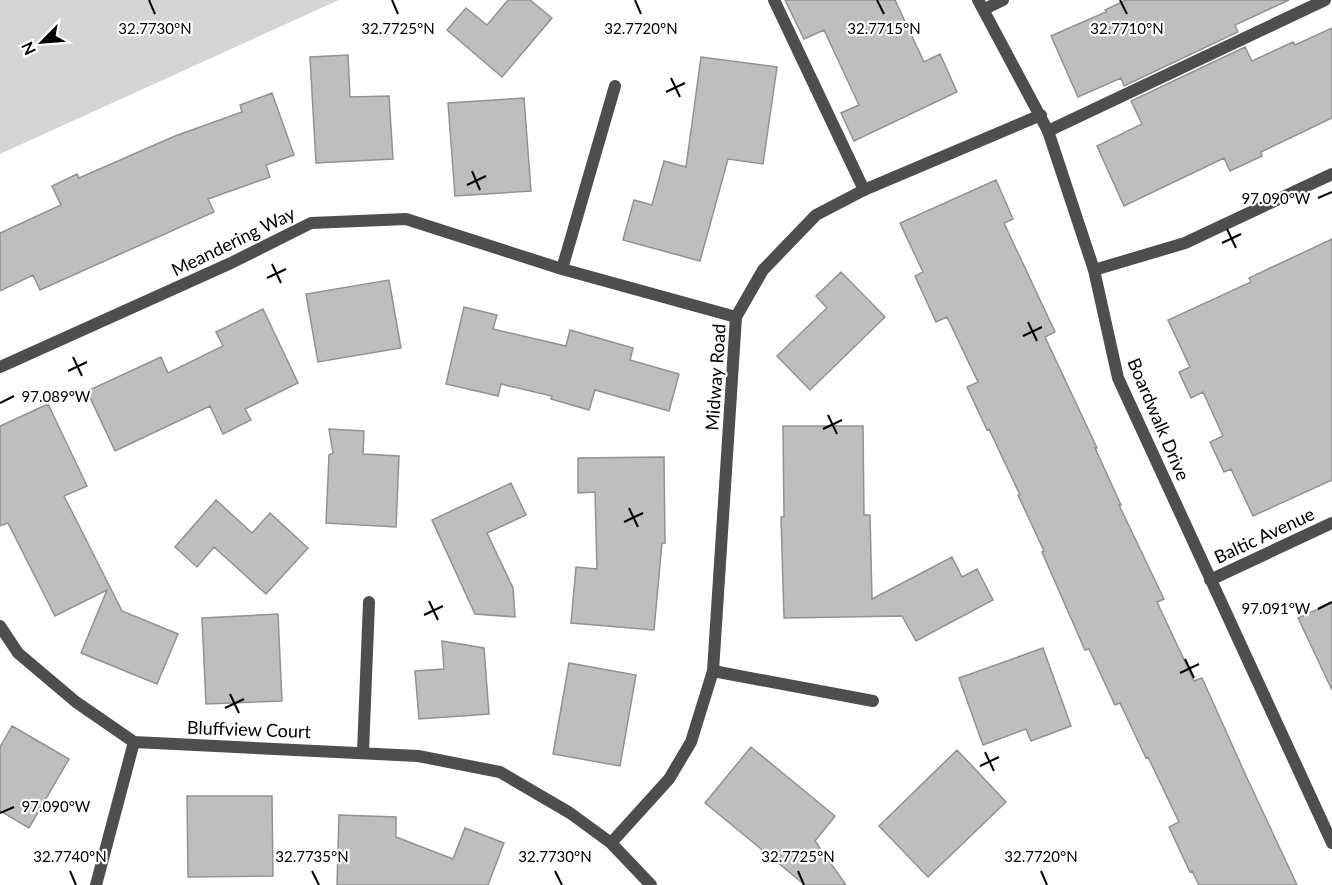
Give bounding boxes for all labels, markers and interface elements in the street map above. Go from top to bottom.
north arrow [12,12,72,72]
text: 32.7730°N [118,19,192,37]
text: 32.7725°N [361,19,435,37]
text: 32.7720°N [604,19,678,37]
text: 32.7715°N [847,19,921,37]
text: 32.7710°N [1090,19,1164,37]
text: N [17,39,39,58]
text: 97.090°W [1242,189,1311,207]
street label: Meandering Way [168,201,299,280]
street label: Midway Road [700,323,730,431]
street label: Boardwalk Drive [1123,354,1195,484]
text: 97.089°W [22,387,91,405]
street label: Baltic Avenue [1210,502,1318,568]
text: 97.091°W [1242,599,1311,617]
street label: Bluffview Court [187,716,312,742]
text: 97.090°W [22,797,91,815]
text: 32.7740°N [33,847,107,865]
text: 32.7735°N [275,847,349,865]
text: 32.7730°N [518,847,592,865]
text: 32.7725°N [761,847,835,865]
text: 32.7720°N [1004,847,1078,865]

